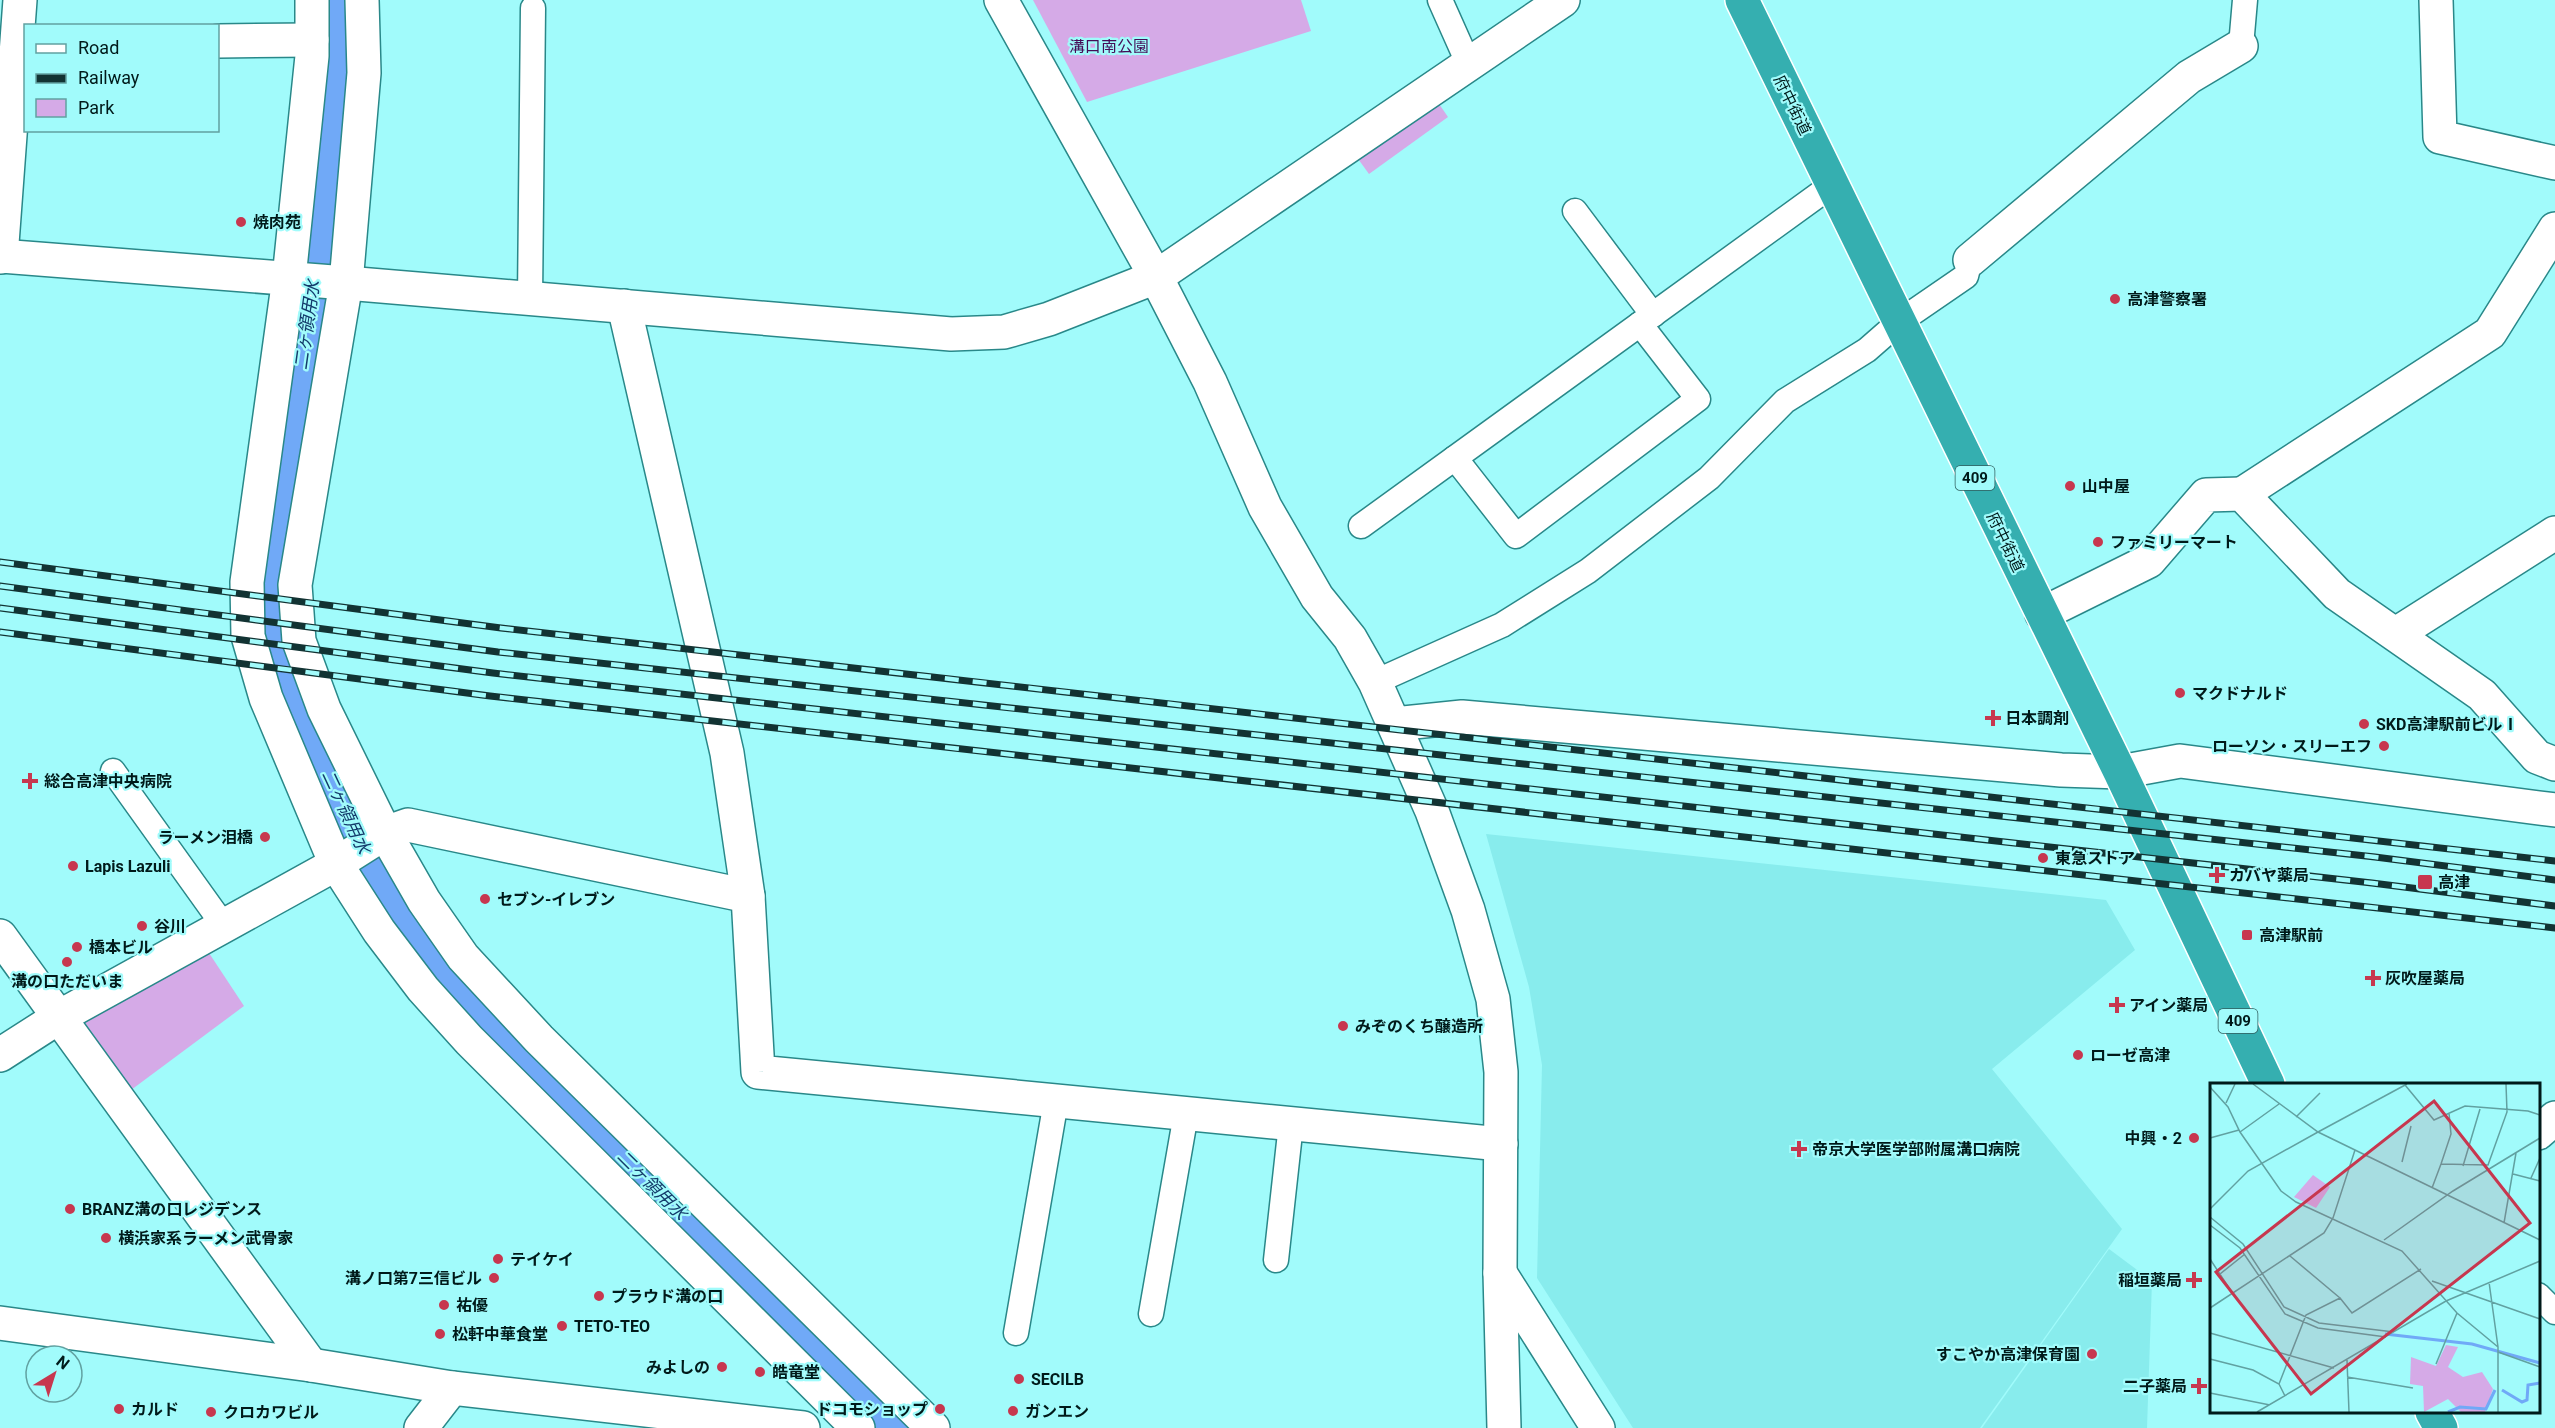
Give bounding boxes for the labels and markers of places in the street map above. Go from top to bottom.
place label: 焼肉苑 [253,213,301,232]
marker: 焼肉苑 [234,215,248,229]
place label: 高津警察署 [2127,290,2207,309]
marker: 高津警察署 [2108,292,2122,306]
place label: 山中屋 [2082,477,2130,496]
marker: 山中屋 [2063,479,2077,493]
place label: ファミリーマート [2110,533,2238,552]
marker: ファミリーマート [2091,535,2105,549]
place label: マクドナルド [2192,684,2288,703]
marker: マクドナルド [2173,686,2187,700]
place label: 日本調剤 [2005,709,2069,728]
marker: 日本調剤 [1986,711,2000,725]
place label: SKD高津駅前ビルⅠ [2376,715,2518,734]
marker: SKD高津駅前ビルⅠ [2357,717,2371,731]
place label: ローソン・スリーエフ [2212,737,2372,756]
marker: ローソン・スリーエフ [2377,739,2391,753]
marker: 総合高津中央病院 [21,772,39,790]
place label: 総合高津中央病院 [44,772,172,791]
place label: ラーメン泪橋 [158,828,253,847]
marker: ラーメン泪橋 [258,830,272,844]
place label: 東急ストア [2055,849,2135,868]
marker: 東急ストア [2036,851,2050,865]
place label: Lapis Lazuli [85,857,170,876]
marker: Lapis Lazuli [66,859,80,873]
place label: カバヤ薬局 [2229,866,2309,885]
marker: カバヤ薬局 [2210,868,2224,882]
marker: 高津 [2416,873,2434,891]
place label: 高津 [2438,873,2470,892]
place label: セブン-イレブン [497,890,615,909]
marker: セブン-イレブン [478,892,492,906]
place label: 谷川 [154,917,186,936]
marker: 谷川 [135,919,149,933]
place label: 高津駅前 [2259,926,2323,945]
marker: 高津駅前 [2240,928,2254,942]
place label: 橋本ビル [89,938,153,957]
marker: 橋本ビル [70,940,84,954]
marker: 溝の口ただいま [60,955,74,969]
place label: 灰吹屋薬局 [2385,969,2465,988]
marker: 灰吹屋薬局 [2366,971,2380,985]
place label: 溝の口ただいま [11,972,123,991]
place label: アイン薬局 [2129,996,2208,1015]
marker: アイン薬局 [2110,998,2124,1012]
place label: みぞのくち醸造所 [1355,1017,1483,1036]
marker: みぞのくち醸造所 [1336,1019,1350,1033]
place label: ローゼ高津 [2090,1046,2170,1065]
marker: ローゼ高津 [2071,1048,2085,1062]
place label: 中興・2 [2125,1129,2182,1148]
marker: 中興・2 [2187,1131,2201,1145]
marker: 帝京大学医学部附属溝口病院 [1790,1140,1808,1158]
place label: 帝京大学医学部附属溝口病院 [1812,1140,2020,1159]
place label: BRANZ溝の口レジデンス [82,1200,262,1219]
marker: BRANZ溝の口レジデンス [63,1202,77,1216]
place label: 横浜家系ラーメン武骨家 [118,1229,293,1248]
marker: 横浜家系ラーメン武骨家 [99,1231,113,1245]
place label: テイケイ [510,1250,574,1269]
marker: テイケイ [491,1252,505,1266]
place label: 溝ノ口第7三信ビル [345,1269,482,1288]
marker: 溝ノ口第7三信ビル [487,1271,501,1285]
place label: 稲垣薬局 [2118,1271,2182,1290]
marker: 稲垣薬局 [2187,1273,2201,1287]
place label: プラウド溝の口 [611,1287,723,1306]
marker: プラウド溝の口 [592,1289,606,1303]
place label: 祐優 [456,1296,488,1315]
marker: 祐優 [437,1298,451,1312]
place label: TETO-TEO [574,1317,650,1336]
marker: TETO-TEO [555,1319,569,1333]
place label: 松軒中華食堂 [452,1325,548,1344]
marker: 松軒中華食堂 [433,1327,447,1341]
place label: すこやか高津保育園 [1936,1345,2080,1364]
marker: すこやか高津保育園 [2085,1347,2099,1361]
place label: みよしの [646,1358,710,1377]
marker: みよしの [715,1360,729,1374]
place label: 皓竜堂 [772,1363,820,1382]
marker: 皓竜堂 [753,1365,767,1379]
place label: SECILB [1031,1370,1084,1389]
marker: SECILB [1012,1372,1026,1386]
place label: 二子薬局 [2123,1377,2187,1396]
marker: 二子薬局 [2192,1379,2206,1393]
place label: カルド [131,1400,179,1419]
place label: ドコモショップ [816,1400,928,1419]
marker: カルド [112,1402,126,1416]
marker: ドコモショップ [933,1402,947,1416]
place label: ガンエン [1025,1402,1089,1421]
place label: クロカワビル [223,1403,319,1422]
marker: ガンエン [1006,1404,1020,1418]
marker: クロカワビル [204,1405,218,1419]

